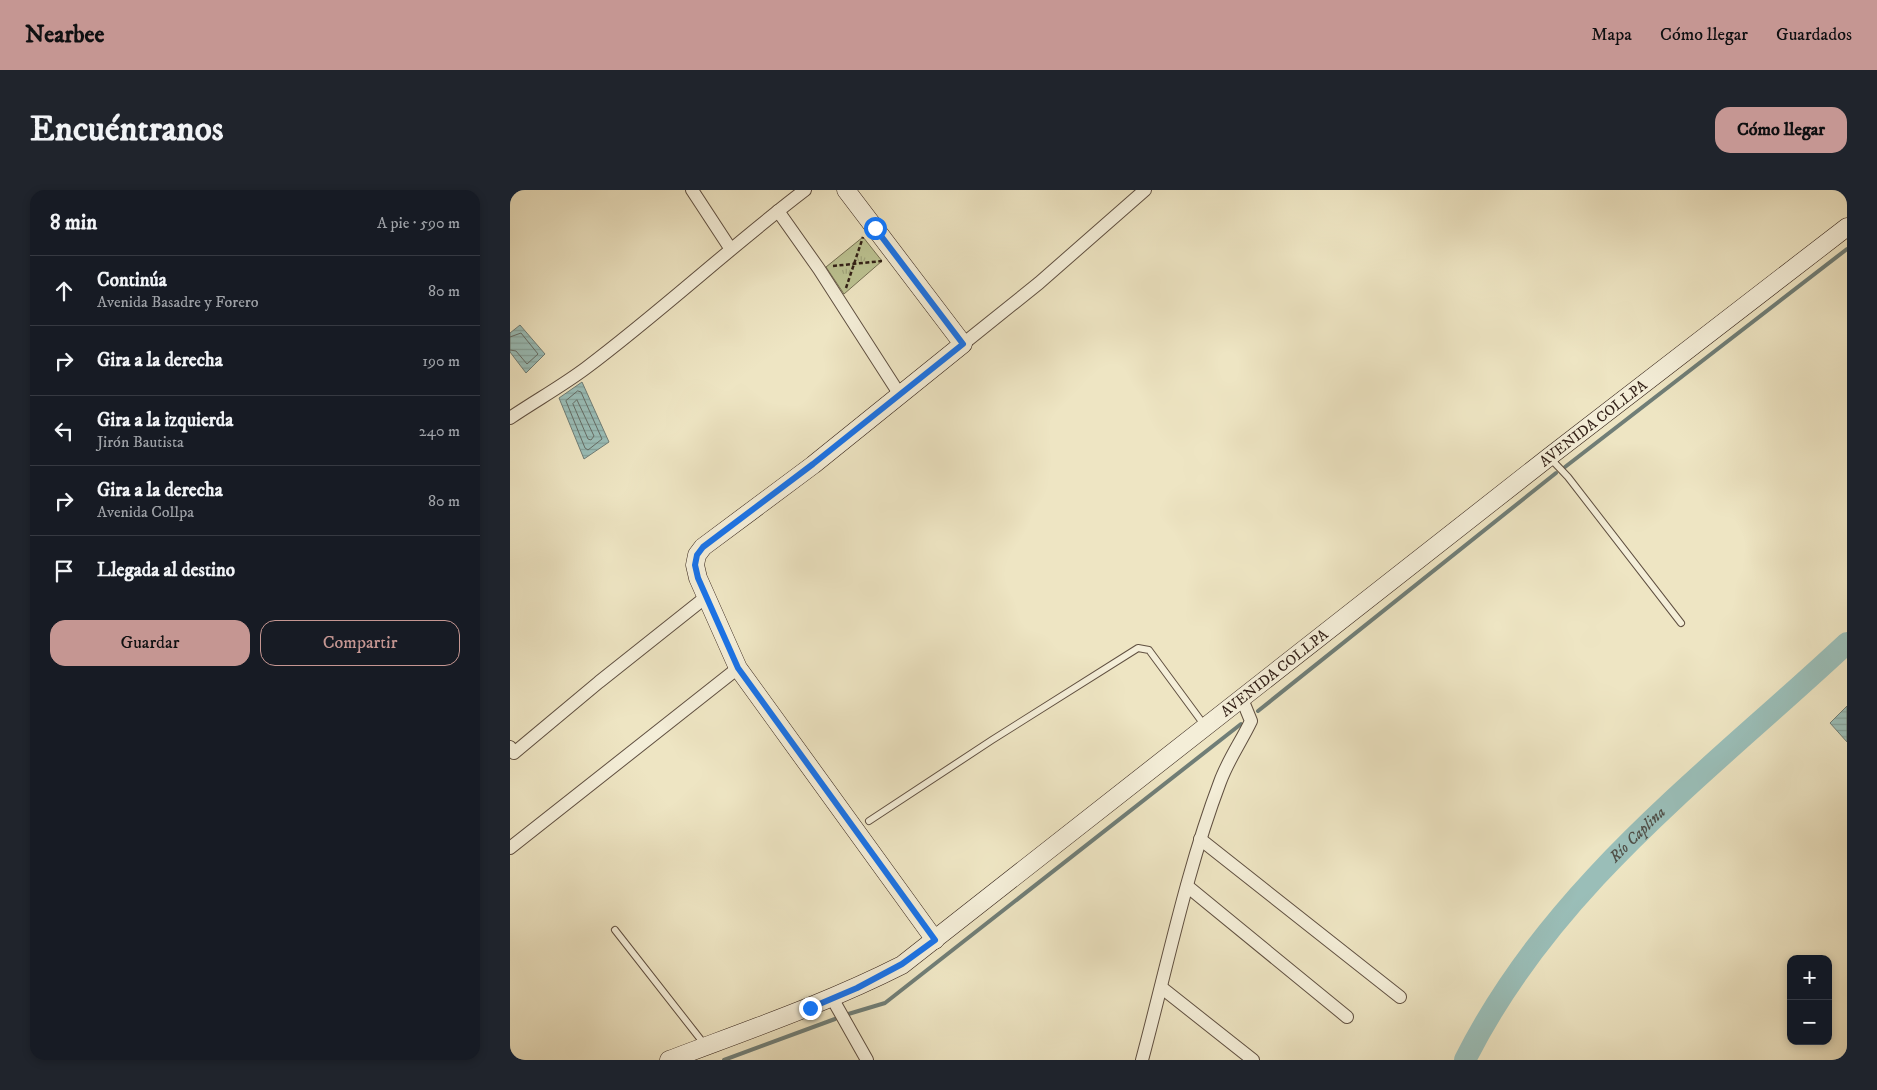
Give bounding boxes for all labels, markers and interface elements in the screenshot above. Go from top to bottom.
text: Nearbee [25,20,104,50]
text: Mapa [1591,24,1632,46]
text: Cómo llegar [1660,24,1748,46]
text: Guardados [1776,24,1852,46]
button: Cómo llegar [1715,107,1847,153]
text: Encuéntranos [30,108,224,152]
text: 8 min [50,210,97,236]
text: A pie · 590 m [377,213,460,233]
route start [864,217,887,240]
text: Continúa [97,269,167,292]
icon: ahead [50,277,78,305]
text: 80 m [428,281,460,301]
text: Avenida Basadre y Forero [97,292,259,312]
icon: right [50,347,78,375]
text: Gira a la derecha [97,349,223,372]
text: 190 m [422,351,460,371]
street label: AVENIDA COLLPA [1535,375,1651,471]
text: Gira a la izquierda [97,409,233,432]
icon: left [50,417,78,445]
text: 240 m [419,421,460,441]
text: Jirón Bautista [97,432,184,452]
text: Gira a la derecha [97,479,223,502]
icon: right [50,487,78,515]
text: 80 m [428,491,460,511]
text: Avenida Collpa [97,502,194,522]
icon: arrive [50,557,78,585]
text: Llegada al destino [97,559,235,582]
button: Guardar [50,620,250,666]
button: Compartir [260,620,460,666]
street label: AVENIDA COLLPA [1217,624,1332,721]
water label: Río Caplina [1604,802,1670,868]
map controls [1787,955,1832,1045]
button: + [1787,955,1832,1000]
route end [799,997,822,1020]
button: − [1787,1000,1832,1045]

